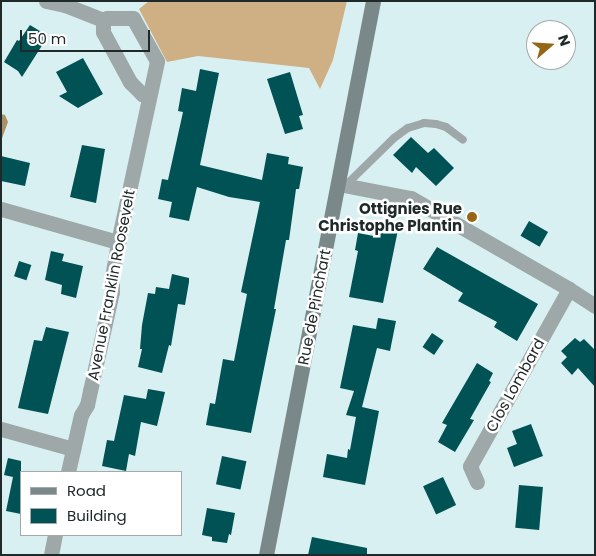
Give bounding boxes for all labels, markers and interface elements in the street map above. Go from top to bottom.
scale bar [22,20,152,52]
north arrow [526,20,576,70]
text: 50 m [28,28,66,49]
text: N [553,32,575,49]
street label: Avenue Franklin Roosevelt [84,188,138,382]
place label: Ottignies Rue Christophe Plantin [318,199,462,234]
marker: Ottignies Rue Christophe Plantin [466,211,478,223]
street label: Rue de Pinchart [294,248,334,366]
street label: Clos Lombard [482,335,548,435]
legend [20,471,182,536]
text: Road [67,480,106,501]
text: Building [67,505,127,526]

